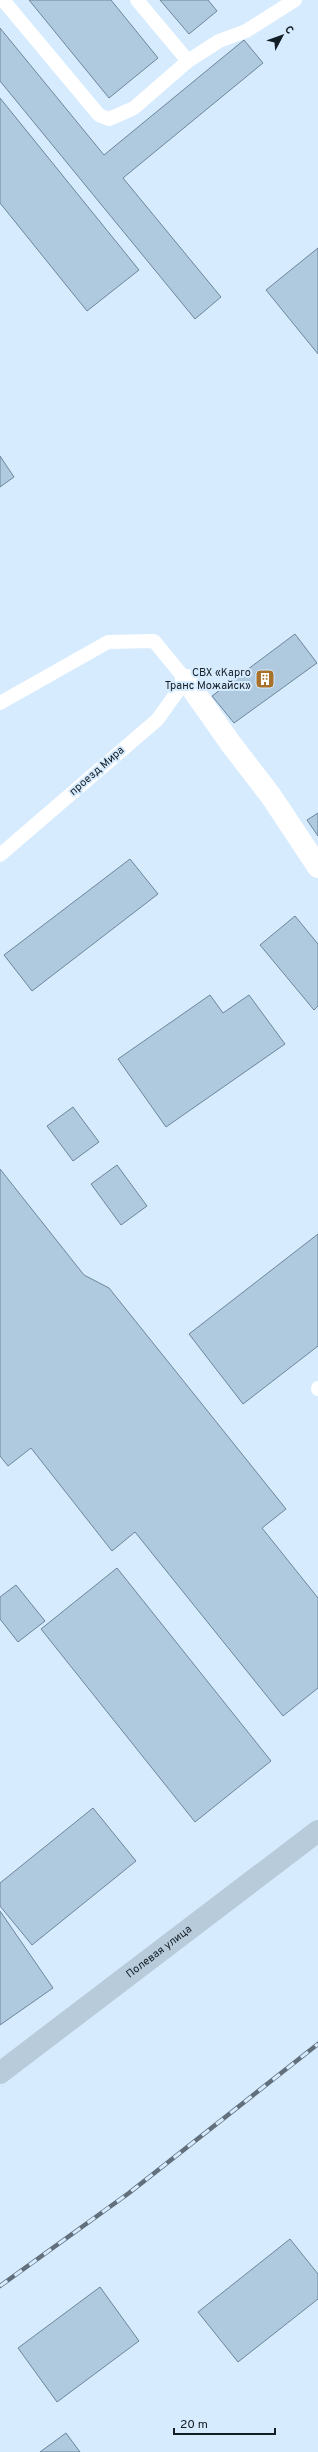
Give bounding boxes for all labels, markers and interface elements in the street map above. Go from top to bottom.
north arrow [262,16,302,56]
text: С [281,23,296,37]
place label: СВХ «Карго Транс Можайск» [165,666,251,693]
building icon: СВХ «Карго Транс Можайск» [254,668,276,690]
street label: проезд Мира [67,743,127,799]
street label: Полевая улица [123,1922,195,1981]
scale bar [174,2410,275,2436]
text: 20 m [180,2417,208,2433]

